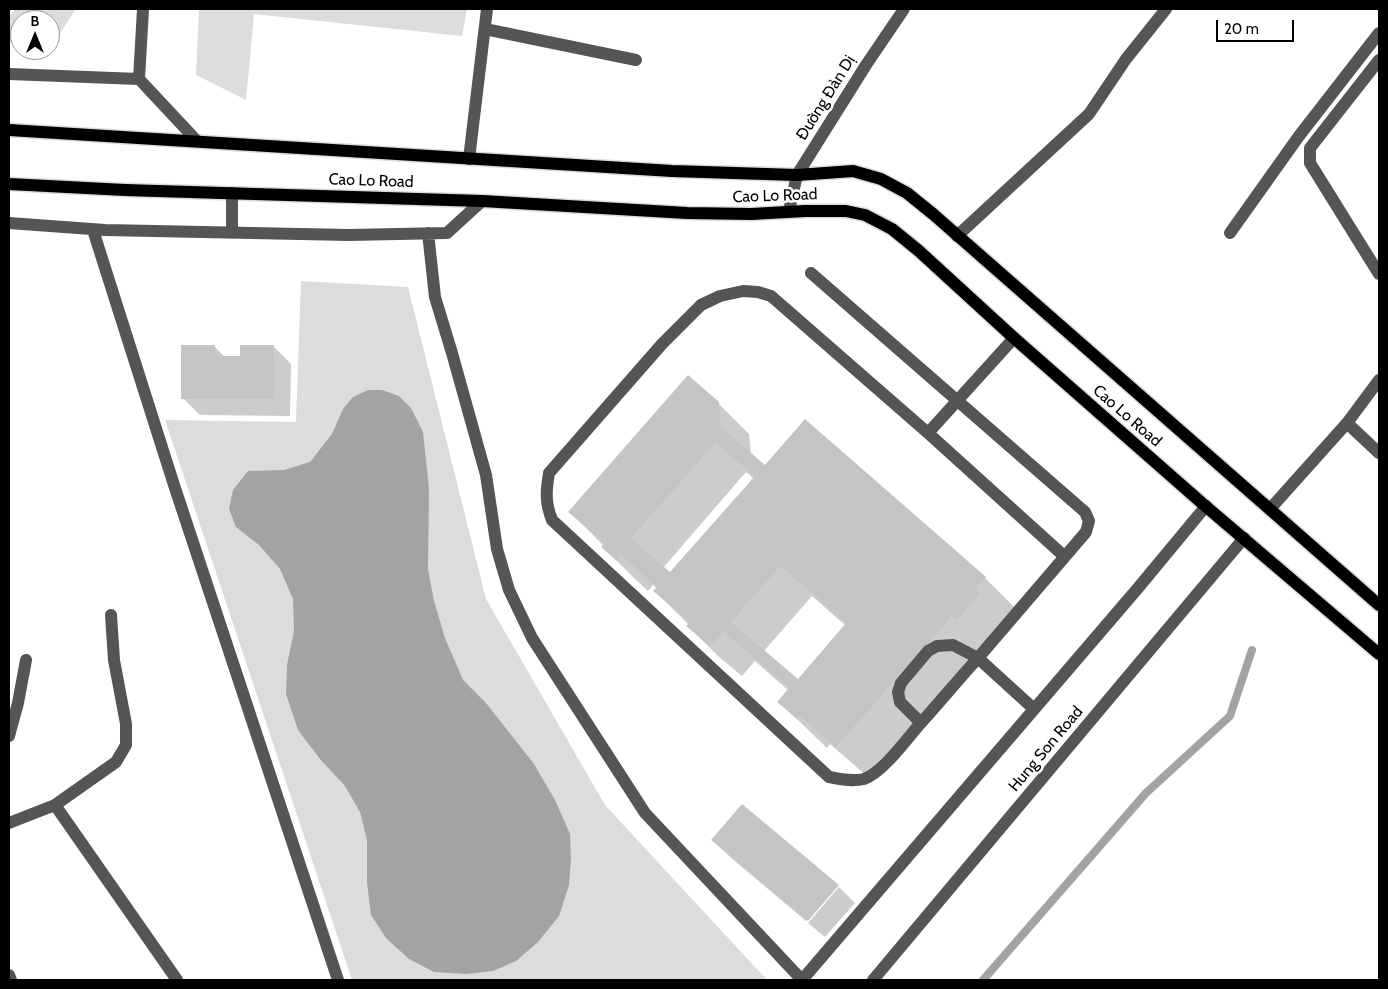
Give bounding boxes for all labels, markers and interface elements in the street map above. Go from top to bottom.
north arrow [10,10,60,60]
scale bar [1218,10,1296,42]
text: B [31,12,39,30]
text: 20 m [1224,20,1259,38]
street label: Đường Đản Dị [792,52,860,144]
street label: Cao Lo Road [328,170,414,192]
street label: Cao Lo Road [732,185,818,207]
street label: Cao Lo Road [1089,381,1165,451]
street label: Hung Son Road [1005,702,1087,796]

